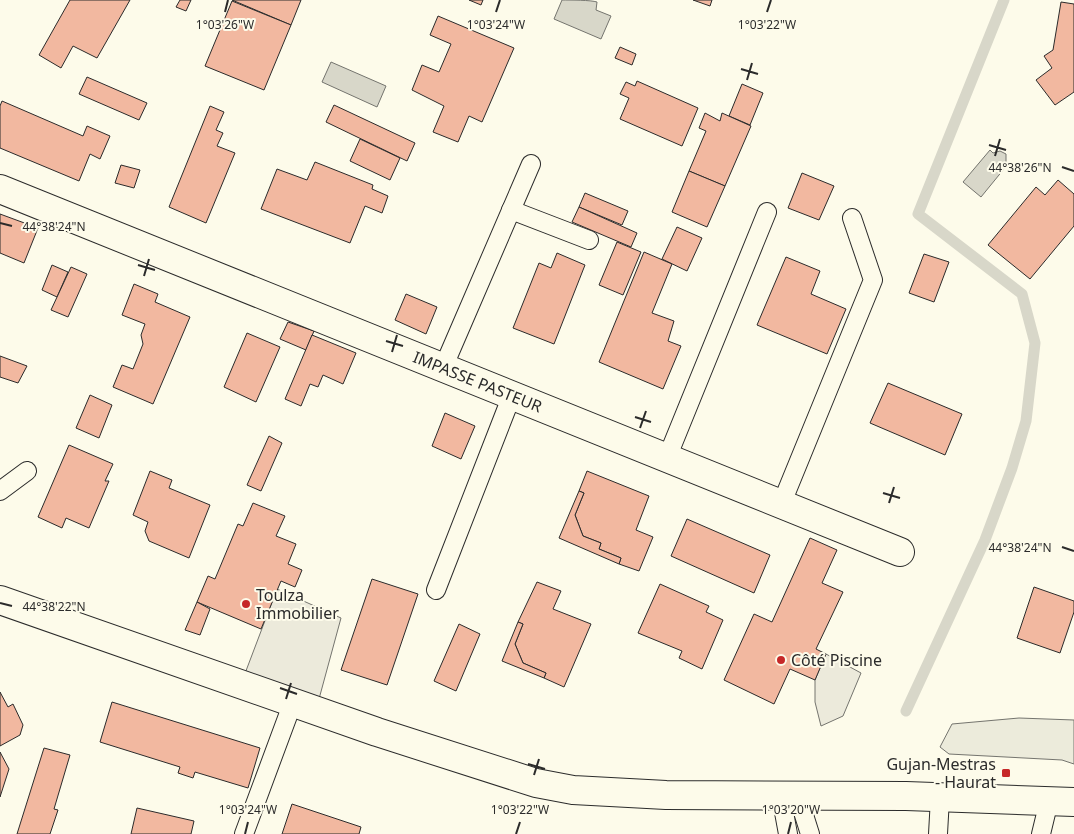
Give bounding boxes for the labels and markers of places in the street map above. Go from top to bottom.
place label: Toulza Immobilier [256,584,339,624]
marker: Toulza Immobilier [240,598,252,610]
place label: Côté Piscine [791,649,882,671]
marker: Côté Piscine [775,654,787,666]
place label: Gujan-Mestras - Haurat [886,753,996,793]
marker: Gujan-Mestras - Haurat [1000,767,1012,779]

